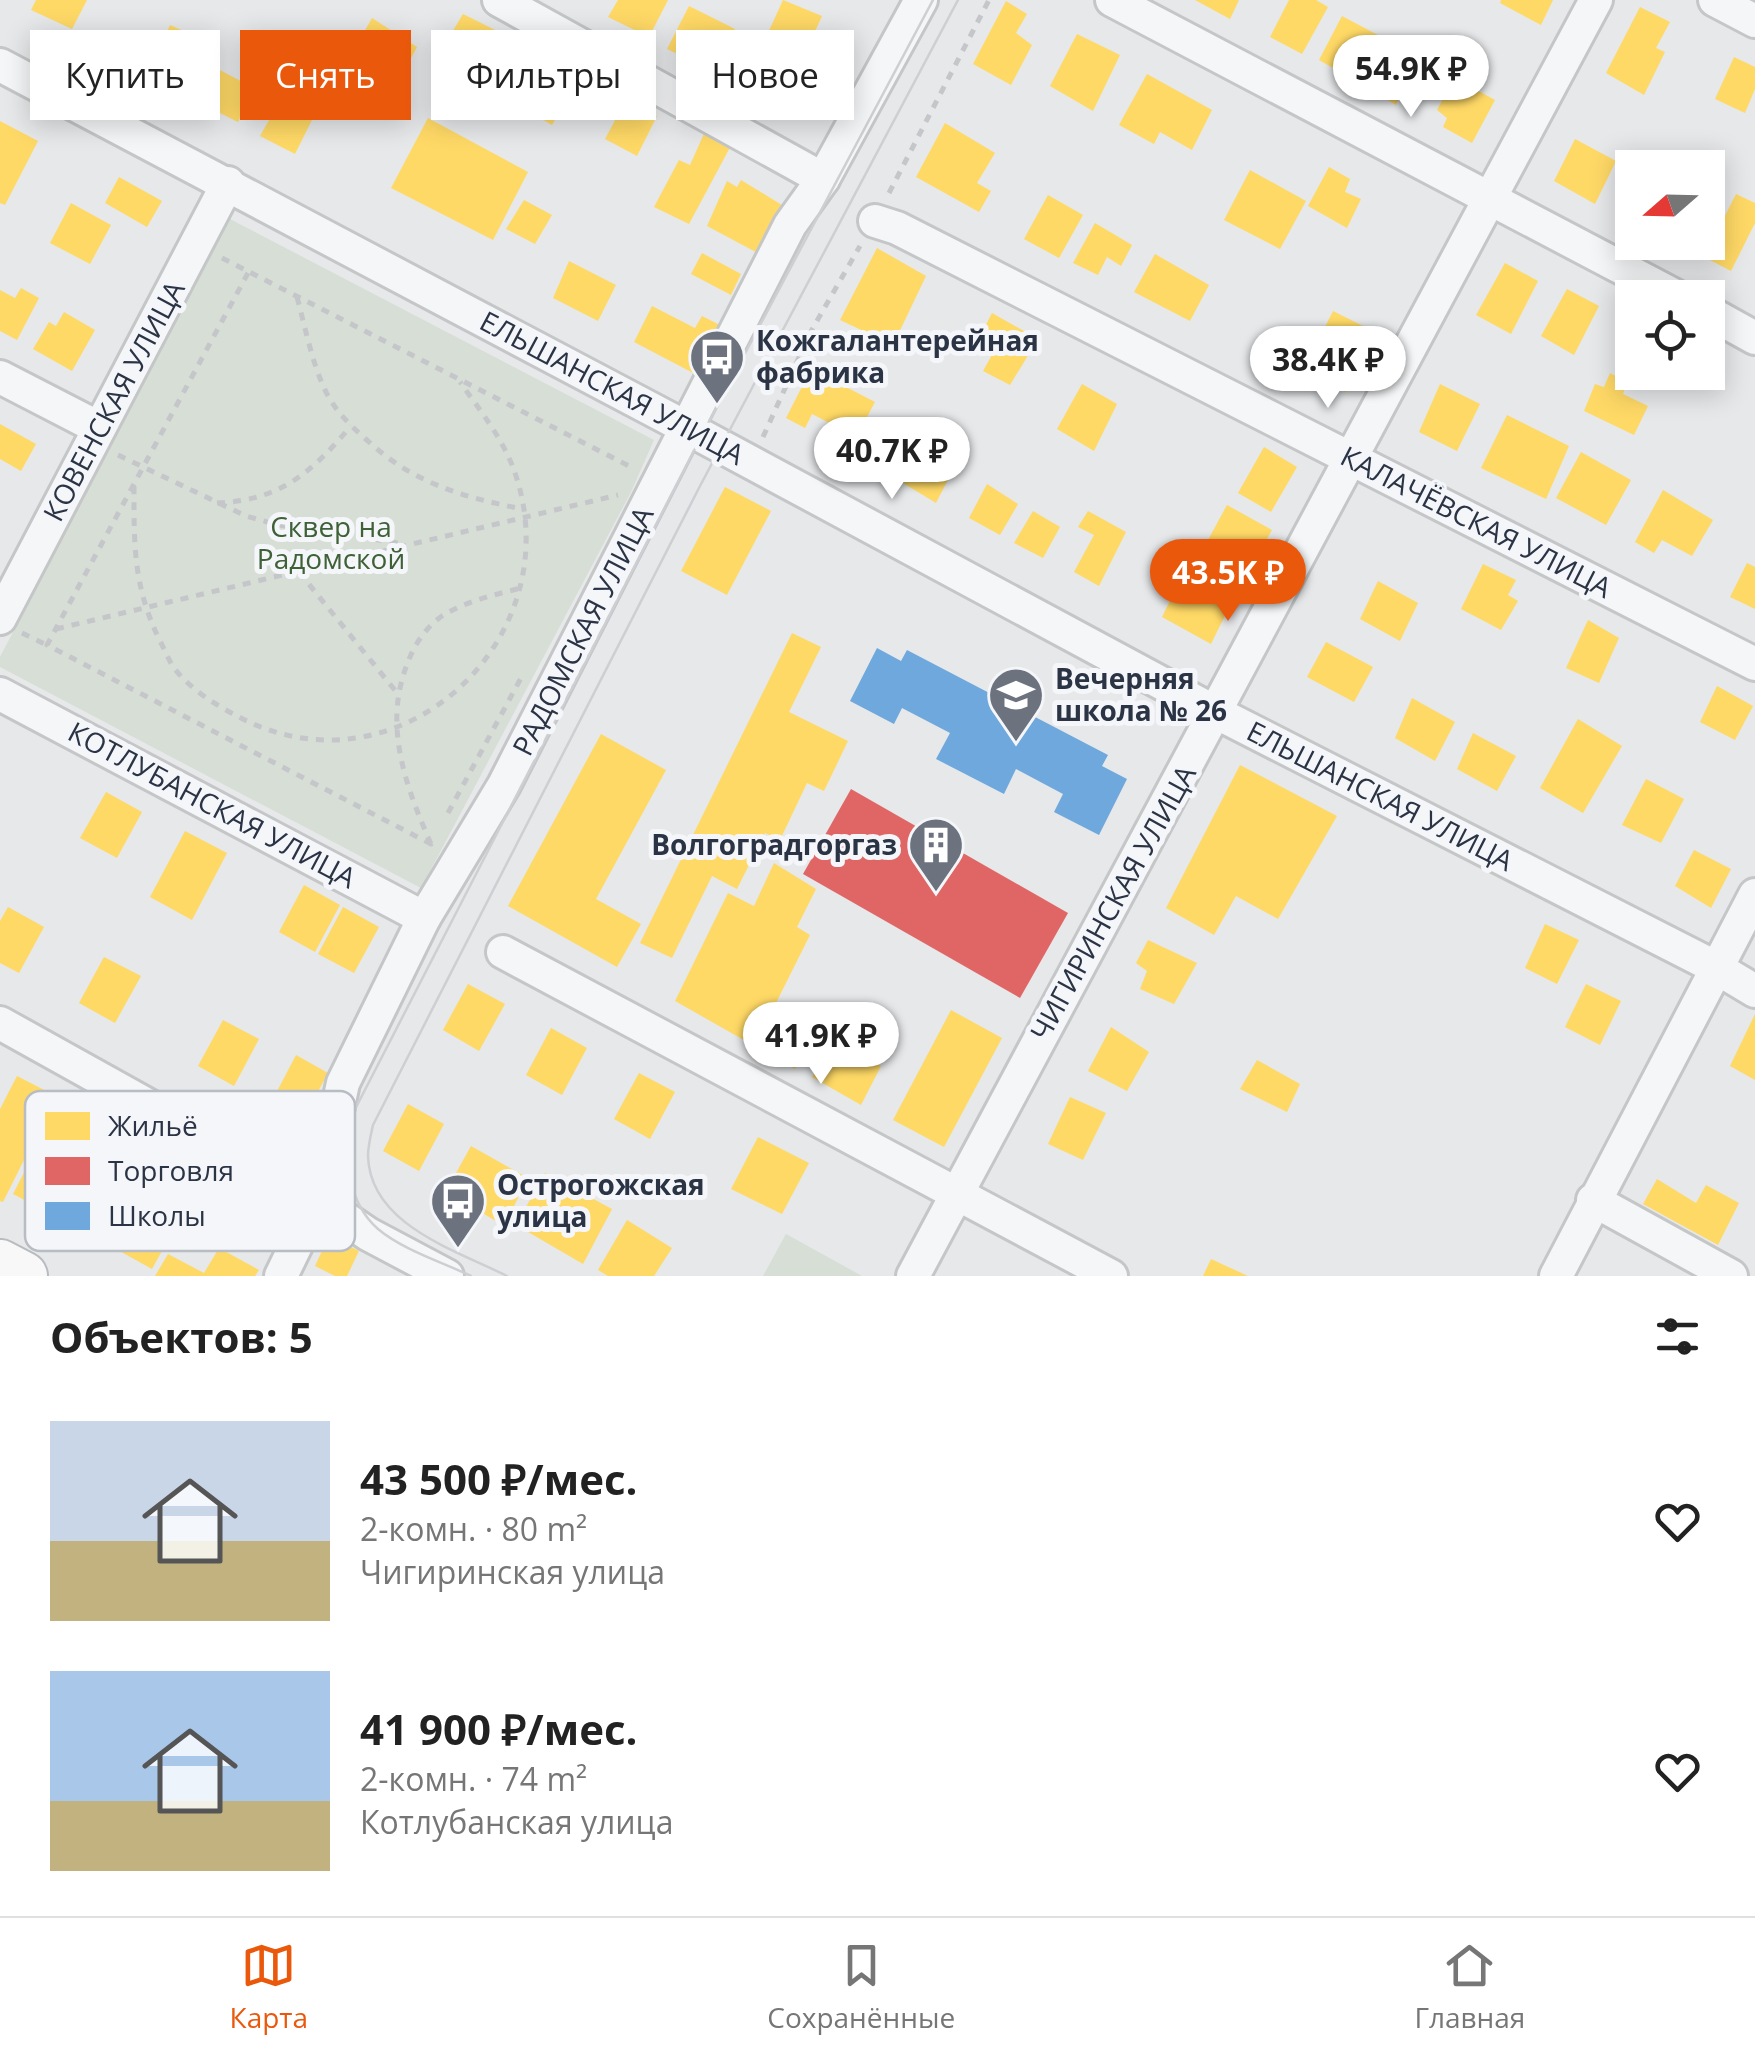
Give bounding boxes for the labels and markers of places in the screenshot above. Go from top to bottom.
pin: 54.9K ₽ [1319,35,1503,120]
place label: Кожгалантерейная фабрика [756,321,1039,391]
pin: 38.4K ₽ [1236,326,1420,411]
bus stop icon: Кожгалантерейная фабрика [687,327,747,406]
pin: 40.7K ₽ [800,417,984,502]
pin: 43.5K ₽ [1136,539,1320,624]
place label: Вечерняя школа № 26 [1055,659,1227,729]
school or university icon: Вечерняя школа № 26 [986,665,1046,744]
building icon: Волгоградгоргаз [906,815,966,894]
place label: Волгоградгоргаз [651,825,897,863]
pin: 41.9K ₽ [729,1002,913,1087]
place label: Острогожская улица [497,1165,705,1235]
bus stop icon: Острогожская улица [428,1171,488,1250]

